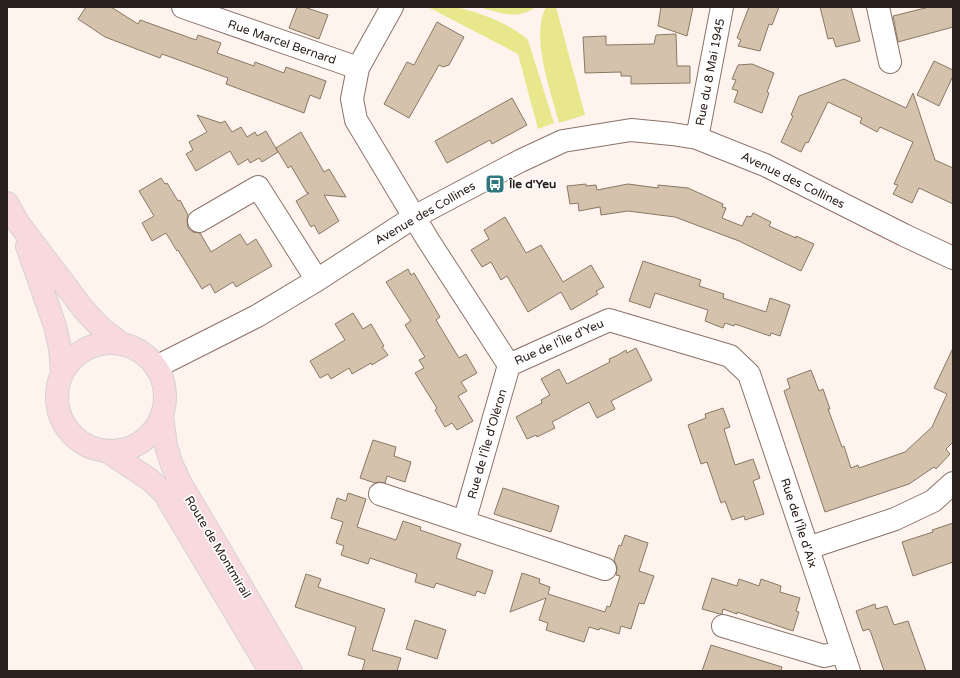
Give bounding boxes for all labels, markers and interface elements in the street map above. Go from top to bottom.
street label: Rue Marcel Bernard [226,17,338,67]
street label: Rue du 8 Mai 1945 [693,17,727,127]
street label: Avenue des Collines [739,149,847,211]
bus stop icon: Île d'Yeu [484,173,506,195]
place label: Île d'Yeu [508,177,556,191]
street label: Avenue des Collines [372,178,478,247]
street label: Rue de l'Île d'Yeu [512,316,606,368]
street label: Rue de l'Île d'Oléron [465,387,509,501]
street label: Rue de l'Île d'Aix [778,476,820,570]
street label: Route de Montmirail [182,493,254,601]

